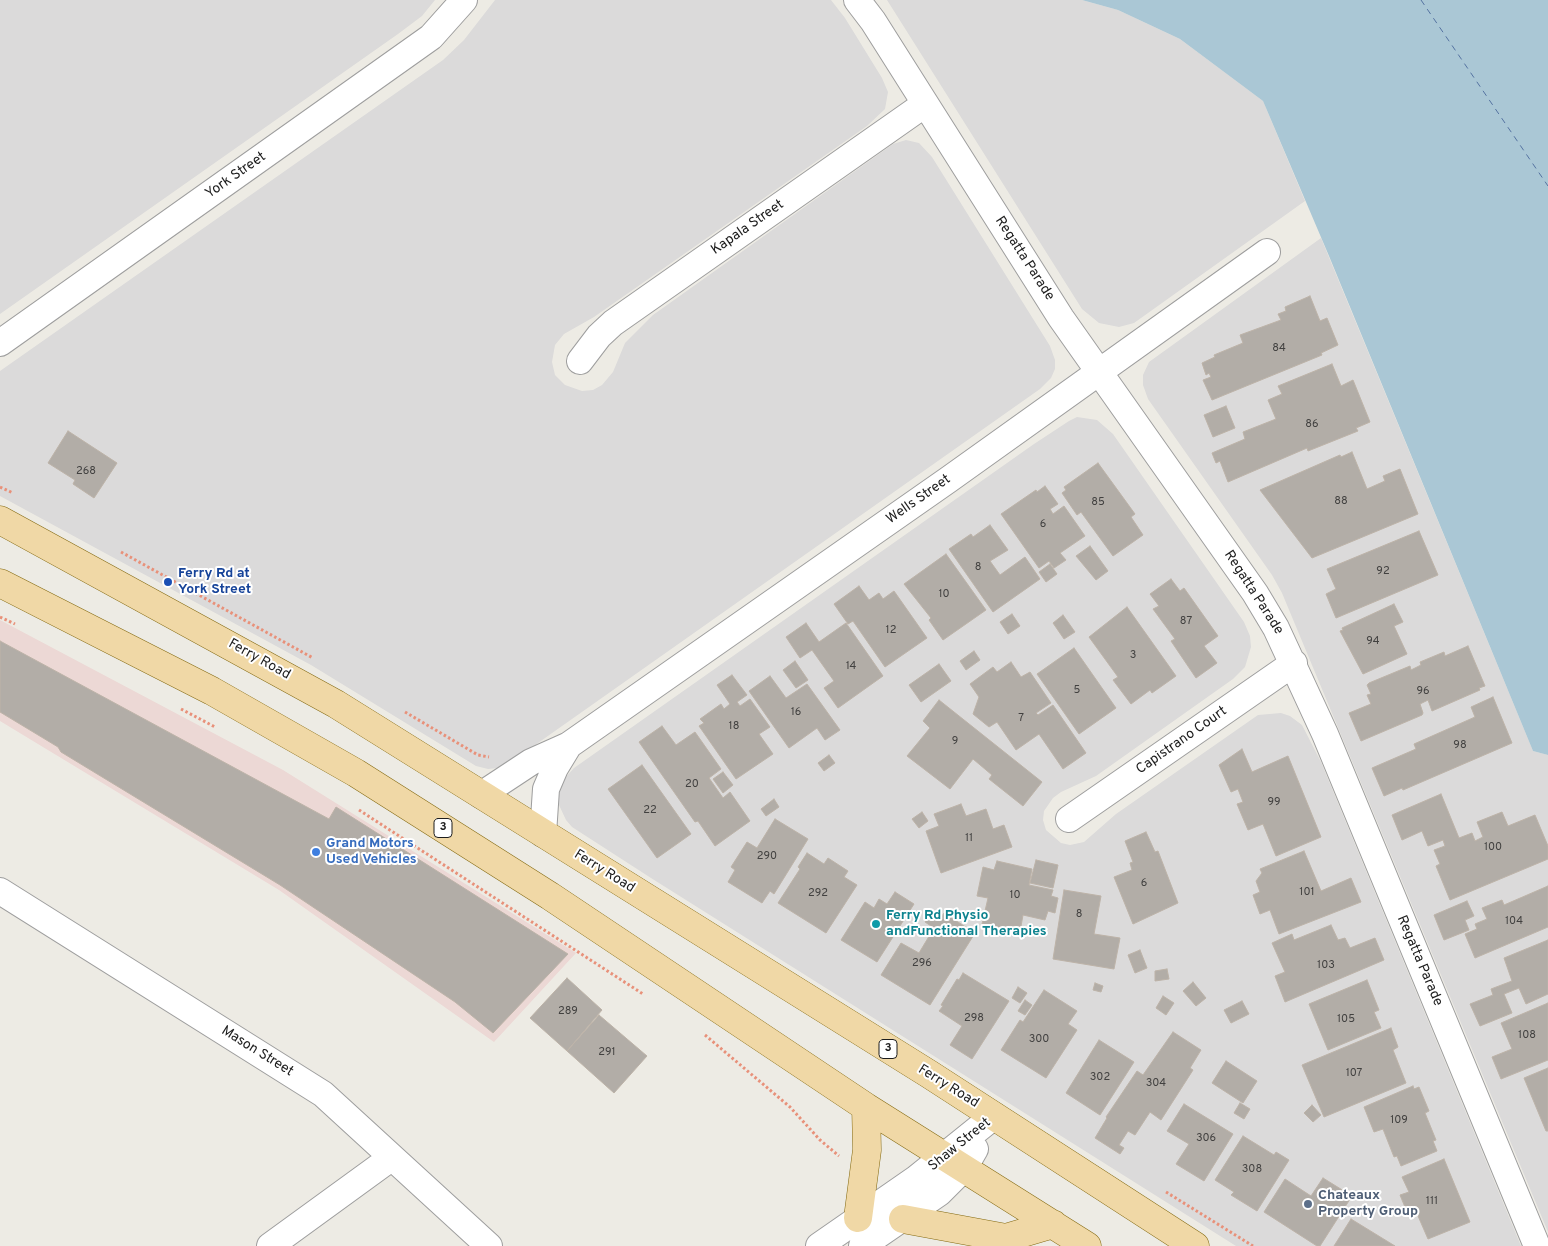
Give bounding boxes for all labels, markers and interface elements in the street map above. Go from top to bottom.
street label: York Street [203,149,269,203]
street label: Kapala Street [708,197,788,259]
street label: Regatta Parade [991,214,1057,304]
house number: 84 [1272,342,1286,356]
house number: 86 [1305,418,1319,432]
house number: 268 [76,465,96,479]
street label: Wells Street [884,472,954,528]
house number: 88 [1334,495,1348,509]
house number: 85 [1091,496,1105,510]
house number: 6 [1040,518,1046,532]
street label: Regatta Parade [1220,548,1286,638]
house number: 8 [975,561,981,575]
house number: 92 [1376,565,1390,579]
place label: Ferry Rd at York Street [178,566,251,598]
marker: Ferry Rd at York Street [162,576,174,588]
house number: 10 [938,588,950,602]
house number: 87 [1180,615,1192,629]
house number: 12 [886,624,896,638]
house number: 94 [1366,635,1380,649]
street label: Ferry Road [225,636,293,684]
house number: 3 [1130,649,1136,663]
house number: 14 [846,660,856,674]
house number: 5 [1074,684,1080,698]
house number: 96 [1416,685,1430,699]
street label: Capistrano Court [1133,703,1231,779]
house number: 16 [791,706,801,720]
house number: 7 [1018,712,1024,726]
house number: 18 [729,720,739,734]
house number: 9 [952,735,958,749]
house number: 98 [1453,739,1467,753]
house number: 20 [685,778,699,792]
house number: 99 [1267,796,1281,810]
house number: 22 [643,804,657,818]
road number: 3 [434,818,452,838]
house number: 11 [965,832,973,846]
place label: Grand Motors Used Vehicles [326,836,417,869]
house number: 100 [1484,841,1502,855]
marker: Grand Motors Used Vehicles [310,846,322,858]
street label: Ferry Road [571,847,637,897]
house number: 290 [757,850,777,864]
house number: 6 [1141,877,1147,891]
house number: 101 [1299,886,1315,900]
house number: 292 [808,887,828,901]
house number: 10 [1009,889,1021,903]
place label: Ferry Rd Physio andFunctional Therapies [886,908,1047,940]
house number: 8 [1076,908,1082,922]
street label: Regatta Parade [1392,913,1446,1009]
house number: 104 [1505,915,1523,929]
marker: Ferry Rd Physio andFunctional Therapies [870,918,882,930]
house number: 296 [912,957,932,971]
house number: 103 [1317,959,1335,973]
house number: 289 [558,1005,578,1019]
house number: 298 [964,1012,984,1026]
house number: 105 [1337,1013,1355,1027]
street label: Mason Street [218,1023,296,1081]
house number: 108 [1518,1029,1536,1043]
house number: 300 [1029,1033,1049,1047]
road number: 3 [879,1040,897,1058]
house number: 291 [598,1046,616,1060]
street label: Ferry Road [915,1062,981,1112]
house number: 107 [1346,1067,1362,1081]
house number: 302 [1090,1071,1110,1085]
house number: 304 [1146,1077,1166,1091]
house number: 109 [1390,1114,1408,1128]
street label: Shaw Street [925,1115,995,1175]
house number: 306 [1196,1132,1216,1146]
house number: 308 [1242,1163,1262,1177]
place label: Chateaux Property Group [1318,1188,1418,1220]
house number: 111 [1426,1195,1438,1209]
marker: Chateaux Property Group [1302,1198,1314,1210]

